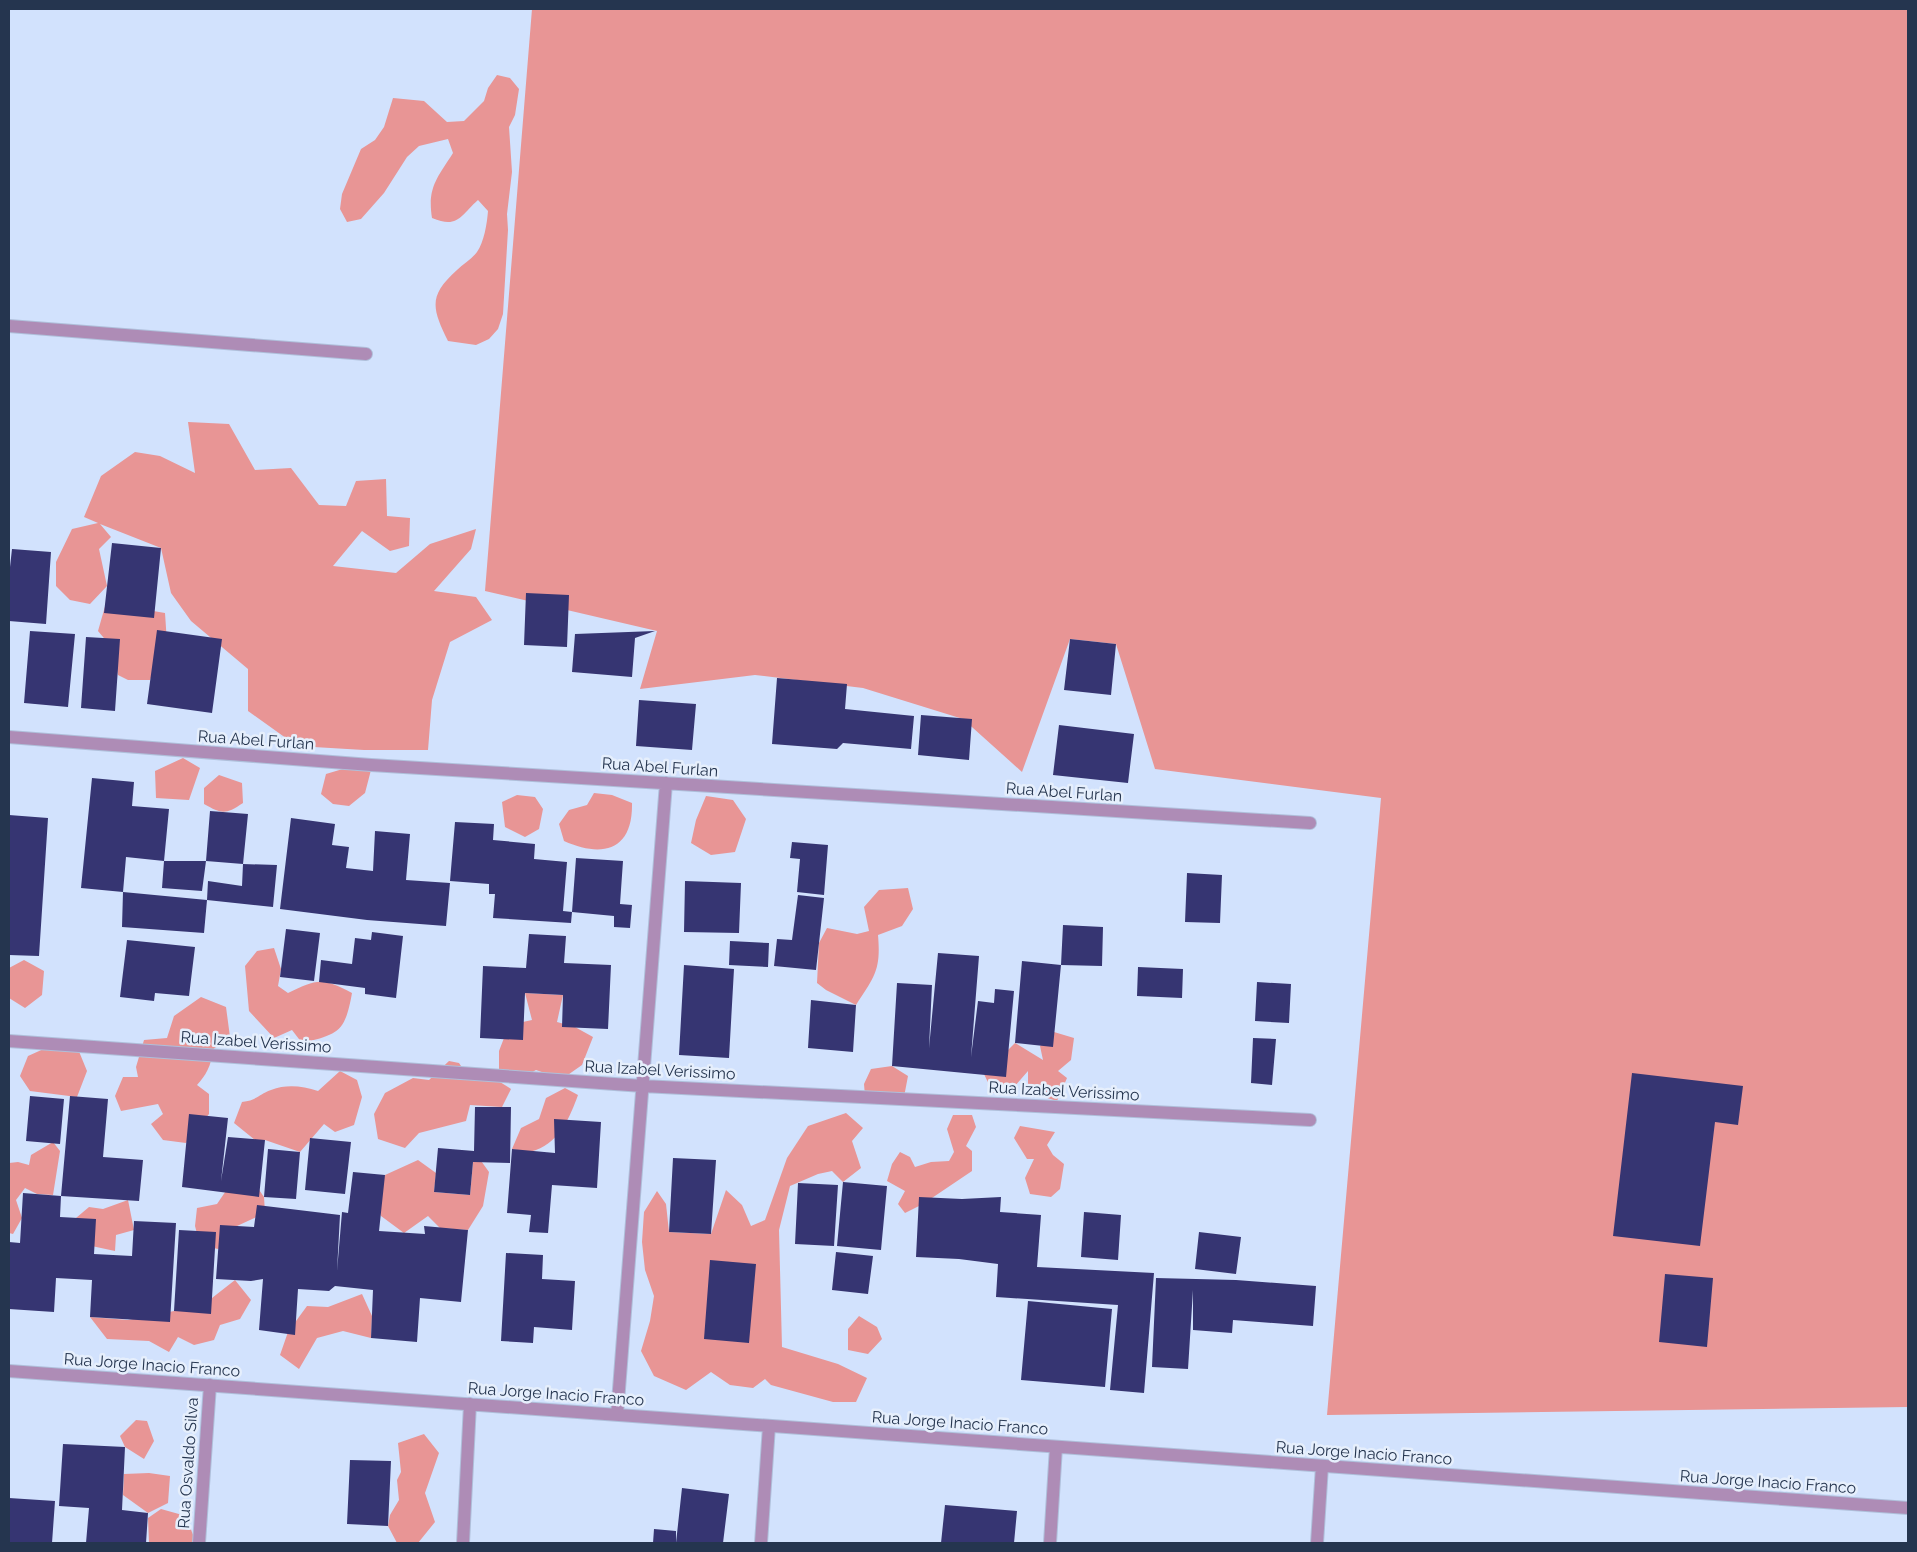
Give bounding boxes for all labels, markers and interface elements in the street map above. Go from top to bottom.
street label: Rua Abel Furlan [197,726,315,754]
street label: Rua Abel Furlan [601,753,719,781]
street label: Rua Abel Furlan [1005,778,1123,806]
street label: Rua Izabel Verissimo [180,1027,332,1057]
street label: Rua Izabel Verissimo [584,1057,736,1083]
street label: Rua Izabel Verissimo [988,1078,1140,1104]
street label: Rua Jorge Inacio Franco [63,1349,241,1381]
street label: Rua Jorge Inacio Franco [467,1378,645,1410]
street label: Rua Osvaldo Silva [174,1397,202,1529]
street label: Rua Jorge Inacio Franco [871,1407,1049,1439]
street label: Rua Jorge Inacio Franco [1275,1437,1453,1469]
street label: Rua Jorge Inacio Franco [1679,1466,1857,1498]

